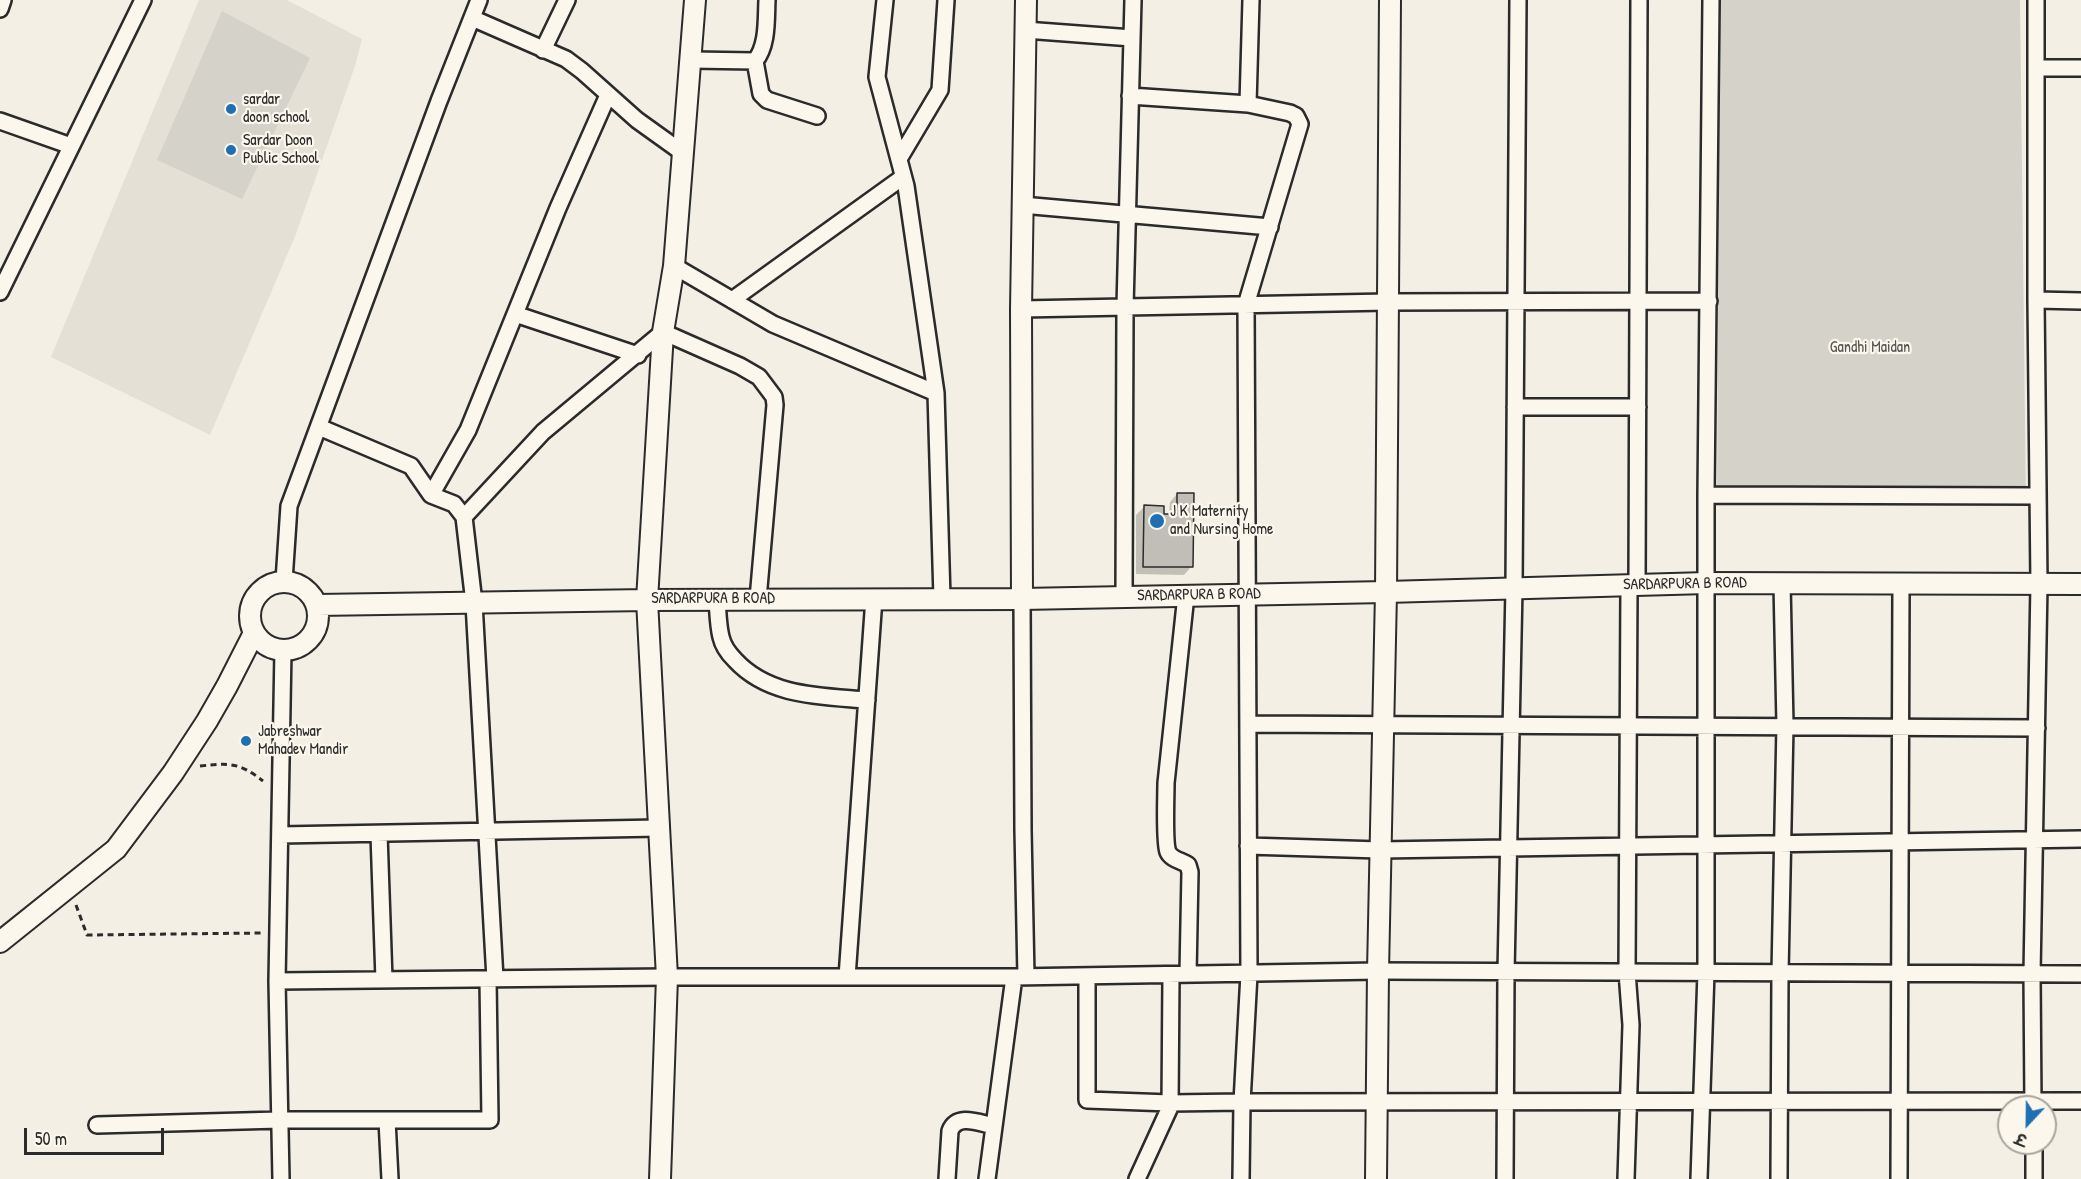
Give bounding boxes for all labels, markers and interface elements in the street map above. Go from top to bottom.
place label: sardar doon school [243,90,309,128]
marker: sardar doon school [224,102,238,116]
place label: Sardar Doon Public School [243,131,319,169]
marker: Sardar Doon Public School [224,143,238,157]
park label: Gandhi Maidan [1830,338,1910,358]
place label: J K Maternity and Nursing Home [1170,502,1273,540]
marker: J K Maternity and Nursing Home [1148,512,1166,530]
street label: SARDARPURA B ROAD [1623,573,1747,595]
street label: SARDARPURA B ROAD [1137,584,1261,606]
street label: SARDARPURA B ROAD [651,589,775,609]
place label: Jabreshwar Mahadev Mandir [258,722,348,760]
marker: Jabreshwar Mahadev Mandir [239,734,253,748]
north arrow [1997,1095,2057,1155]
scale bar [27,1116,166,1154]
text: 50 m [35,1126,67,1151]
text: उ [2012,1128,2030,1152]

